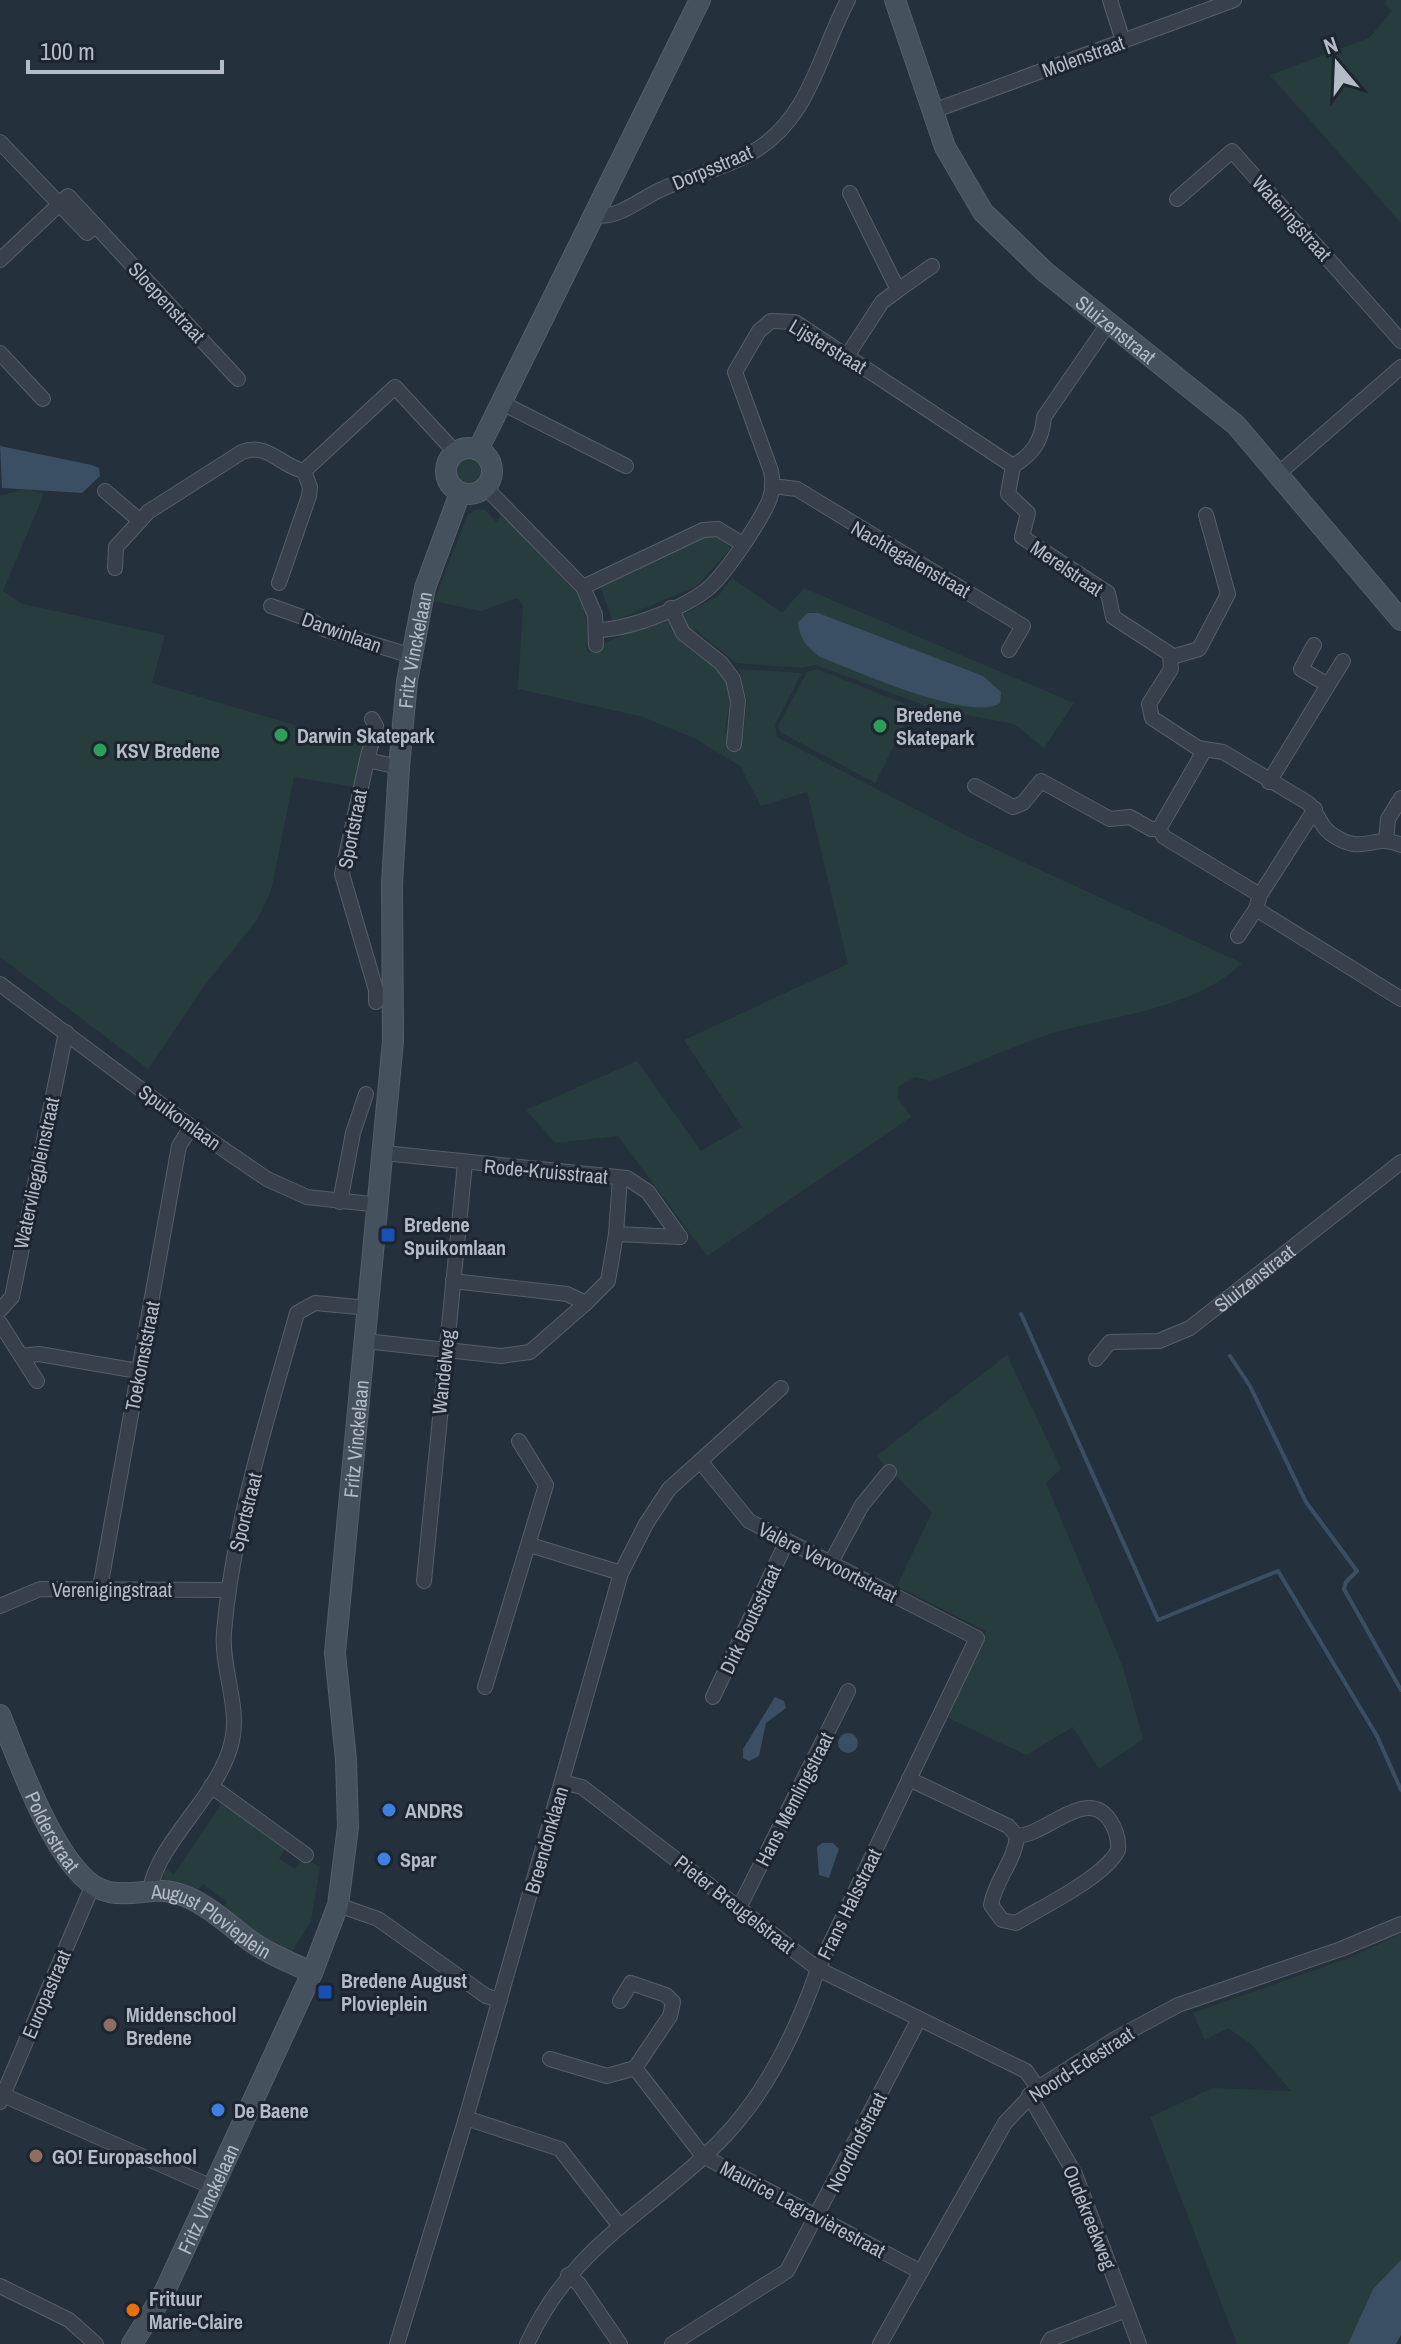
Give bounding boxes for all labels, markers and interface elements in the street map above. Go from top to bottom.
scale bar [28,24,222,74]
north arrow [1297,24,1377,104]
street label: Molenstraat [1038,29,1128,83]
text: N [1319,29,1342,61]
text: 100 m [40,35,95,67]
street label: Dorpsstraat [668,138,757,196]
street label: Wateringstraat [1246,169,1338,267]
street label: Sloepenstraat [123,256,212,349]
street label: Sluizenstraat [1070,288,1162,370]
street label: Lijsterstraat [784,312,872,380]
street label: Nachtegalenstraat [847,514,976,604]
street label: Merelstraat [1025,534,1109,602]
street label: Fritz Vinckelaan [391,589,438,709]
street label: Darwinlaan [298,605,386,659]
place label: Bredene Skatepark [896,701,975,751]
marker: Bredene Skatepark [871,717,889,735]
place label: Darwin Skatepark [297,722,436,749]
marker: Darwin Skatepark [272,726,290,744]
place label: KSV Bredene [116,737,220,764]
marker: KSV Bredene [91,741,109,759]
street label: Sportstraat [331,787,373,871]
street label: Spuikomlaan [133,1078,227,1156]
street label: Watervliegpleinstraat [7,1094,65,1251]
street label: Rode-Kruisstraat [483,1152,609,1190]
place label: Bredene Spuikomlaan [404,1211,506,1261]
marker: Bredene Spuikomlaan [379,1226,397,1244]
street label: Sluizenstraat [1208,1237,1300,1318]
street label: Toekomststraat [118,1298,166,1413]
street label: Wandelweg [425,1328,461,1416]
street label: Fritz Vinckelaan [336,1379,374,1499]
street label: Sportstraat [222,1469,268,1554]
street label: Valère Vervoortstraat [754,1515,903,1609]
street label: Dirk Boutsstraat [713,1560,787,1678]
street label: Verenigingstraat [52,1576,173,1603]
street label: Hans Memlingstraat [749,1727,840,1871]
street label: Breendonklaan [518,1783,574,1897]
street label: Polderstraat [19,1787,86,1878]
place label: ANDRS [405,1797,463,1824]
marker: ANDRS [380,1801,398,1819]
street label: Frans Halsstraat [810,1844,888,1964]
place label: Spar [400,1846,437,1873]
street label: Pieter Breugelstraat [669,1848,801,1960]
marker: Spar [375,1850,393,1868]
street label: August Plovieplein [150,1877,276,1965]
street label: Europastraat [15,1945,77,2042]
place label: Bredene August Plovieplein [341,1967,468,2017]
marker: Bredene August Plovieplein [316,1983,334,2001]
place label: Middenschool Bredene [126,2001,236,2051]
marker: Middenschool Bredene [101,2016,119,2034]
street label: Noord-Edestraat [1023,2020,1139,2108]
street label: Noordhofstraat [819,2087,893,2196]
place label: De Baene [234,2097,309,2124]
marker: De Baene [209,2101,227,2119]
street label: Fritz Vinckelaan [170,2139,245,2258]
place label: GO! Europaschool [52,2143,197,2170]
marker: GO! Europaschool [27,2147,45,2165]
street label: Maurice Lagravièrestraat [716,2154,891,2264]
street label: Oudekreekweg [1057,2161,1123,2273]
place label: Frituur Marie-Claire [149,2285,243,2335]
marker: Frituur Marie-Claire [124,2301,142,2319]

